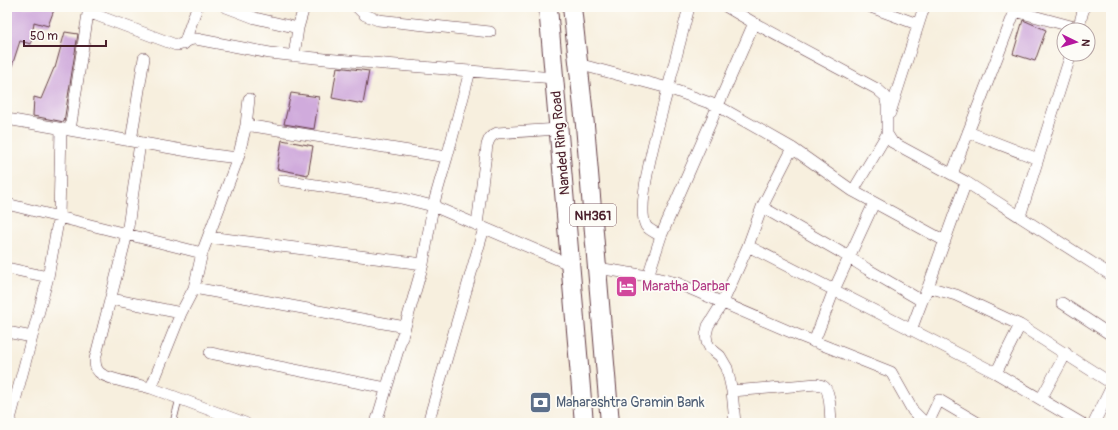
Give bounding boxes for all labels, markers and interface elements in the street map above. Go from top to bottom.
scale bar [24,22,106,48]
north arrow [1056,22,1096,62]
text: 50 m [30,29,58,44]
text: N [1079,39,1092,48]
street label: Nanded Ring Road [547,90,574,196]
road number: NH361 [570,204,616,226]
hotel icon: Maratha Darbar [614,273,640,299]
place label: Maratha Darbar [642,278,730,295]
bank icon: Maharashtra Gramin Bank [527,389,553,415]
place label: Maharashtra Gramin Bank [556,394,705,411]

